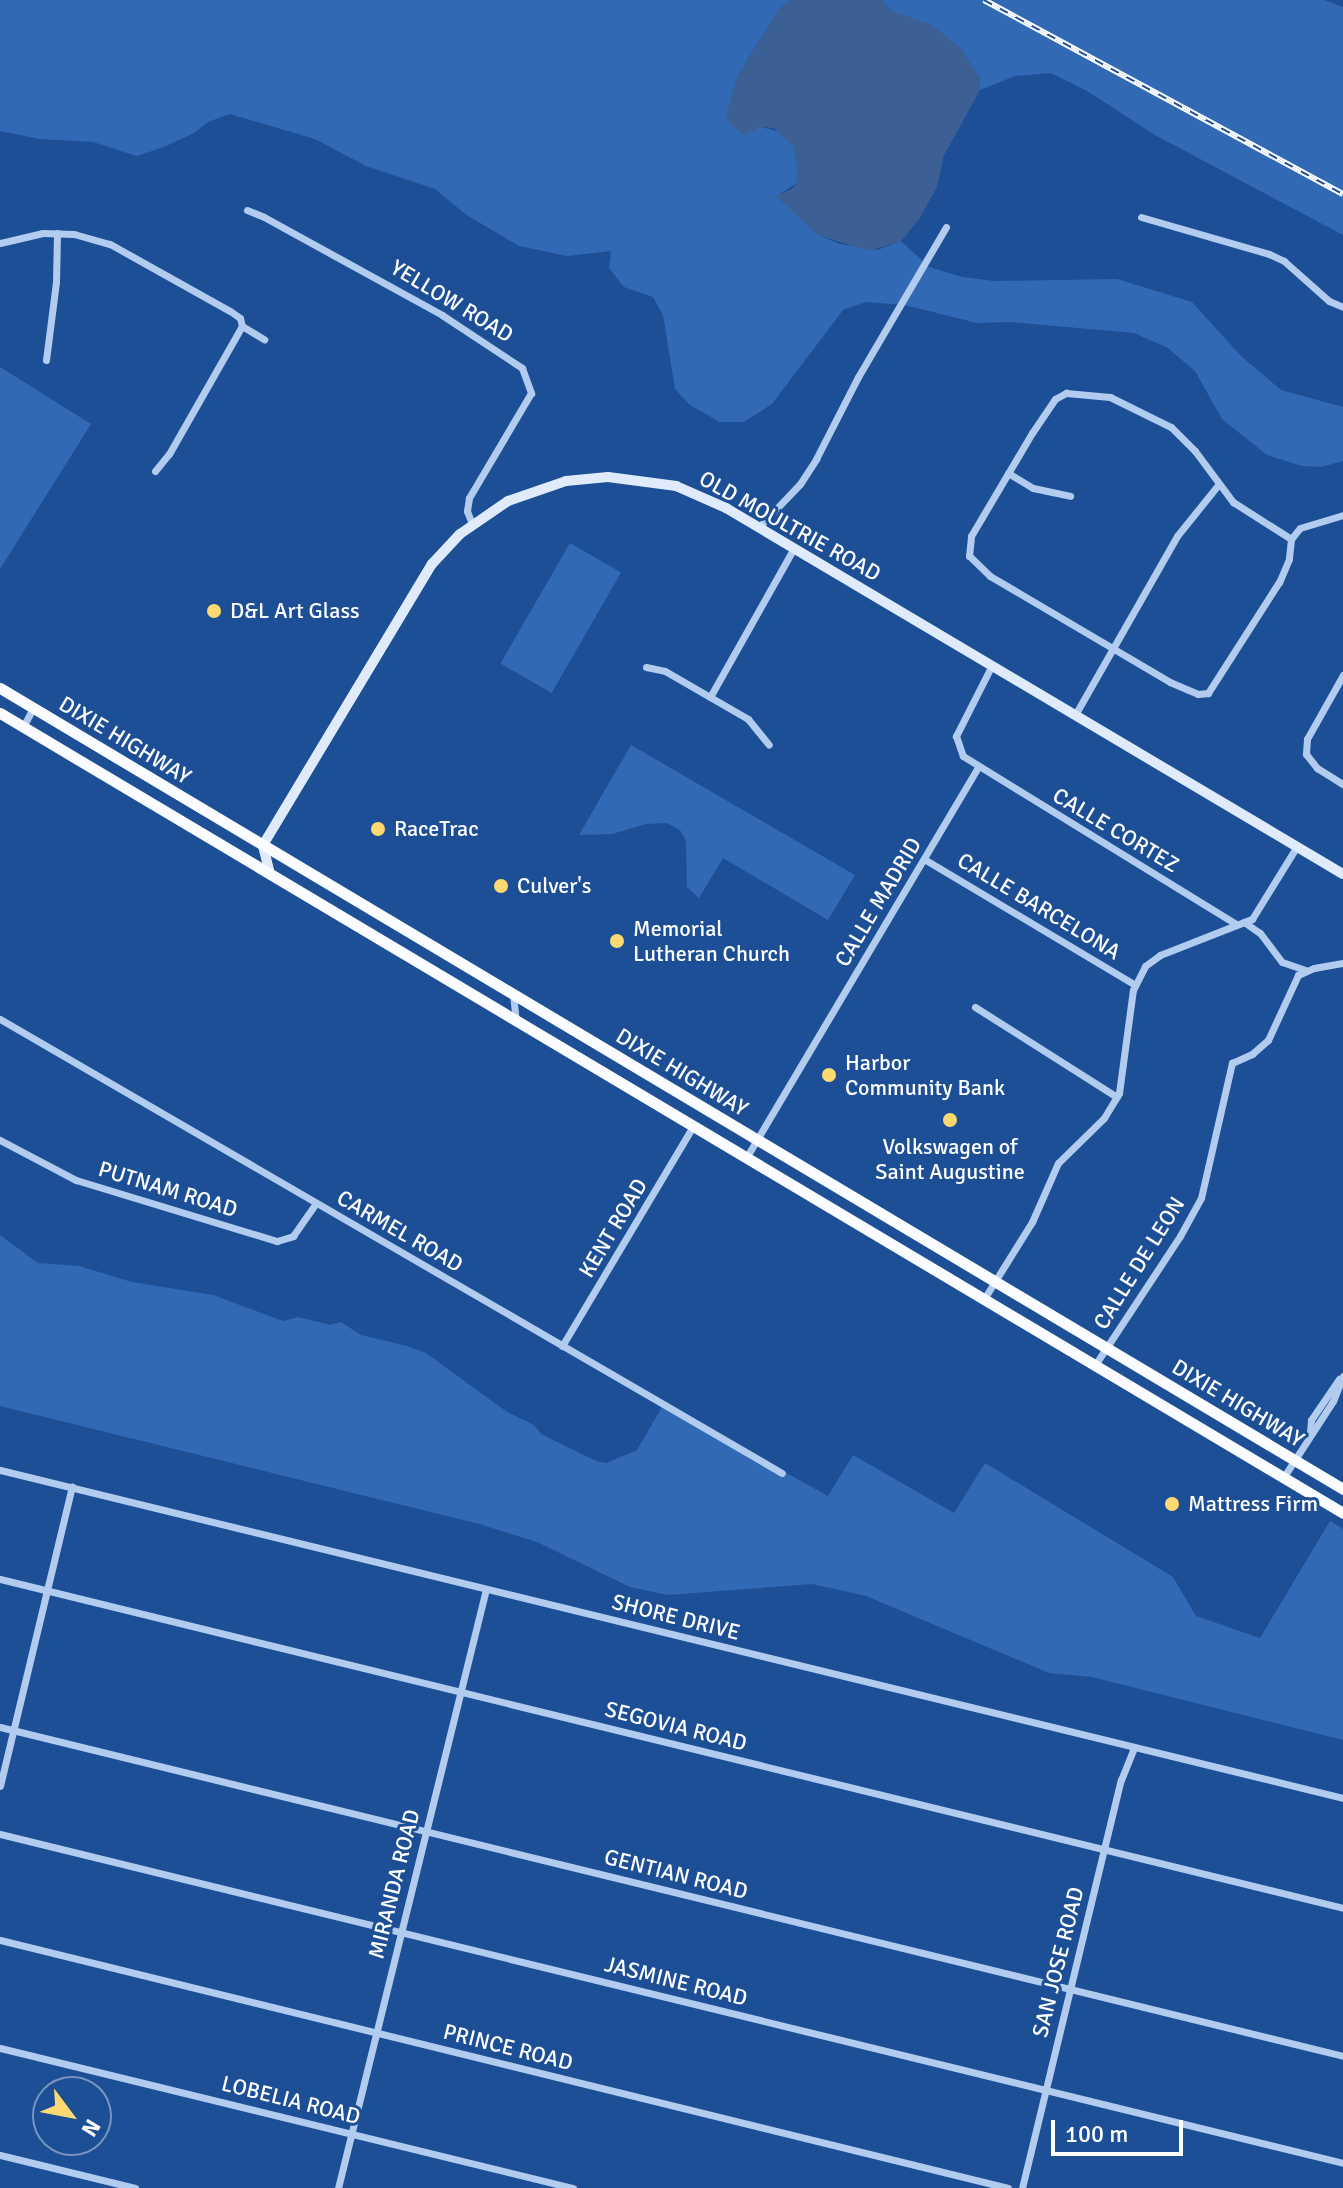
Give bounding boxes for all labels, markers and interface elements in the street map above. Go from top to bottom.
street label: YELLOW ROAD [386,254,518,348]
street label: OLD MOULTRIE ROAD [695,465,885,587]
place label: D&L Art Glass [230,598,360,624]
marker: D&L Art Glass [205,602,223,620]
street label: DIXIE HIGHWAY [54,690,196,790]
street label: CALLE CORTEZ [1048,782,1184,878]
place label: RaceTrac [394,816,479,842]
marker: RaceTrac [369,820,387,838]
street label: CALLE MADRID [829,833,927,971]
street label: CALLE BARCELONA [953,847,1125,965]
place label: Culver's [517,873,591,899]
marker: Culver's [492,877,510,895]
place label: Memorial Lutheran Church [633,915,790,966]
marker: Memorial Lutheran Church [608,932,626,950]
street label: DIXIE HIGHWAY [611,1022,753,1122]
place label: Harbor Community Bank [845,1049,1005,1100]
marker: Harbor Community Bank [820,1066,838,1084]
marker: Volkswagen of Saint Augustine [941,1111,959,1129]
place label: Volkswagen of Saint Augustine [875,1133,1025,1184]
street label: PUTNAM ROAD [95,1155,241,1223]
street label: KENT ROAD [573,1174,653,1282]
street label: CARMEL ROAD [332,1184,468,1278]
street label: CALLE DE LEON [1088,1192,1190,1334]
street label: DIXIE HIGHWAY [1167,1353,1309,1453]
place label: Mattress Firm [1188,1491,1318,1517]
marker: Mattress Firm [1163,1495,1181,1513]
street label: SHORE DRIVE [609,1588,743,1646]
street label: SEGOVIA ROAD [602,1696,750,1756]
street label: MIRANDA ROAD [363,1807,425,1961]
street label: GENTIAN ROAD [602,1843,750,1905]
street label: SAN JOSE ROAD [1027,1884,1089,2040]
street label: JASMINE ROAD [602,1951,750,2011]
street label: PRINCE ROAD [441,2018,575,2076]
street label: LOBELIA ROAD [219,2070,363,2130]
north arrow [32,2076,112,2156]
scale bar [1055,2104,1187,2154]
text: N [76,2114,107,2142]
text: 100 m [1065,2119,1128,2149]

